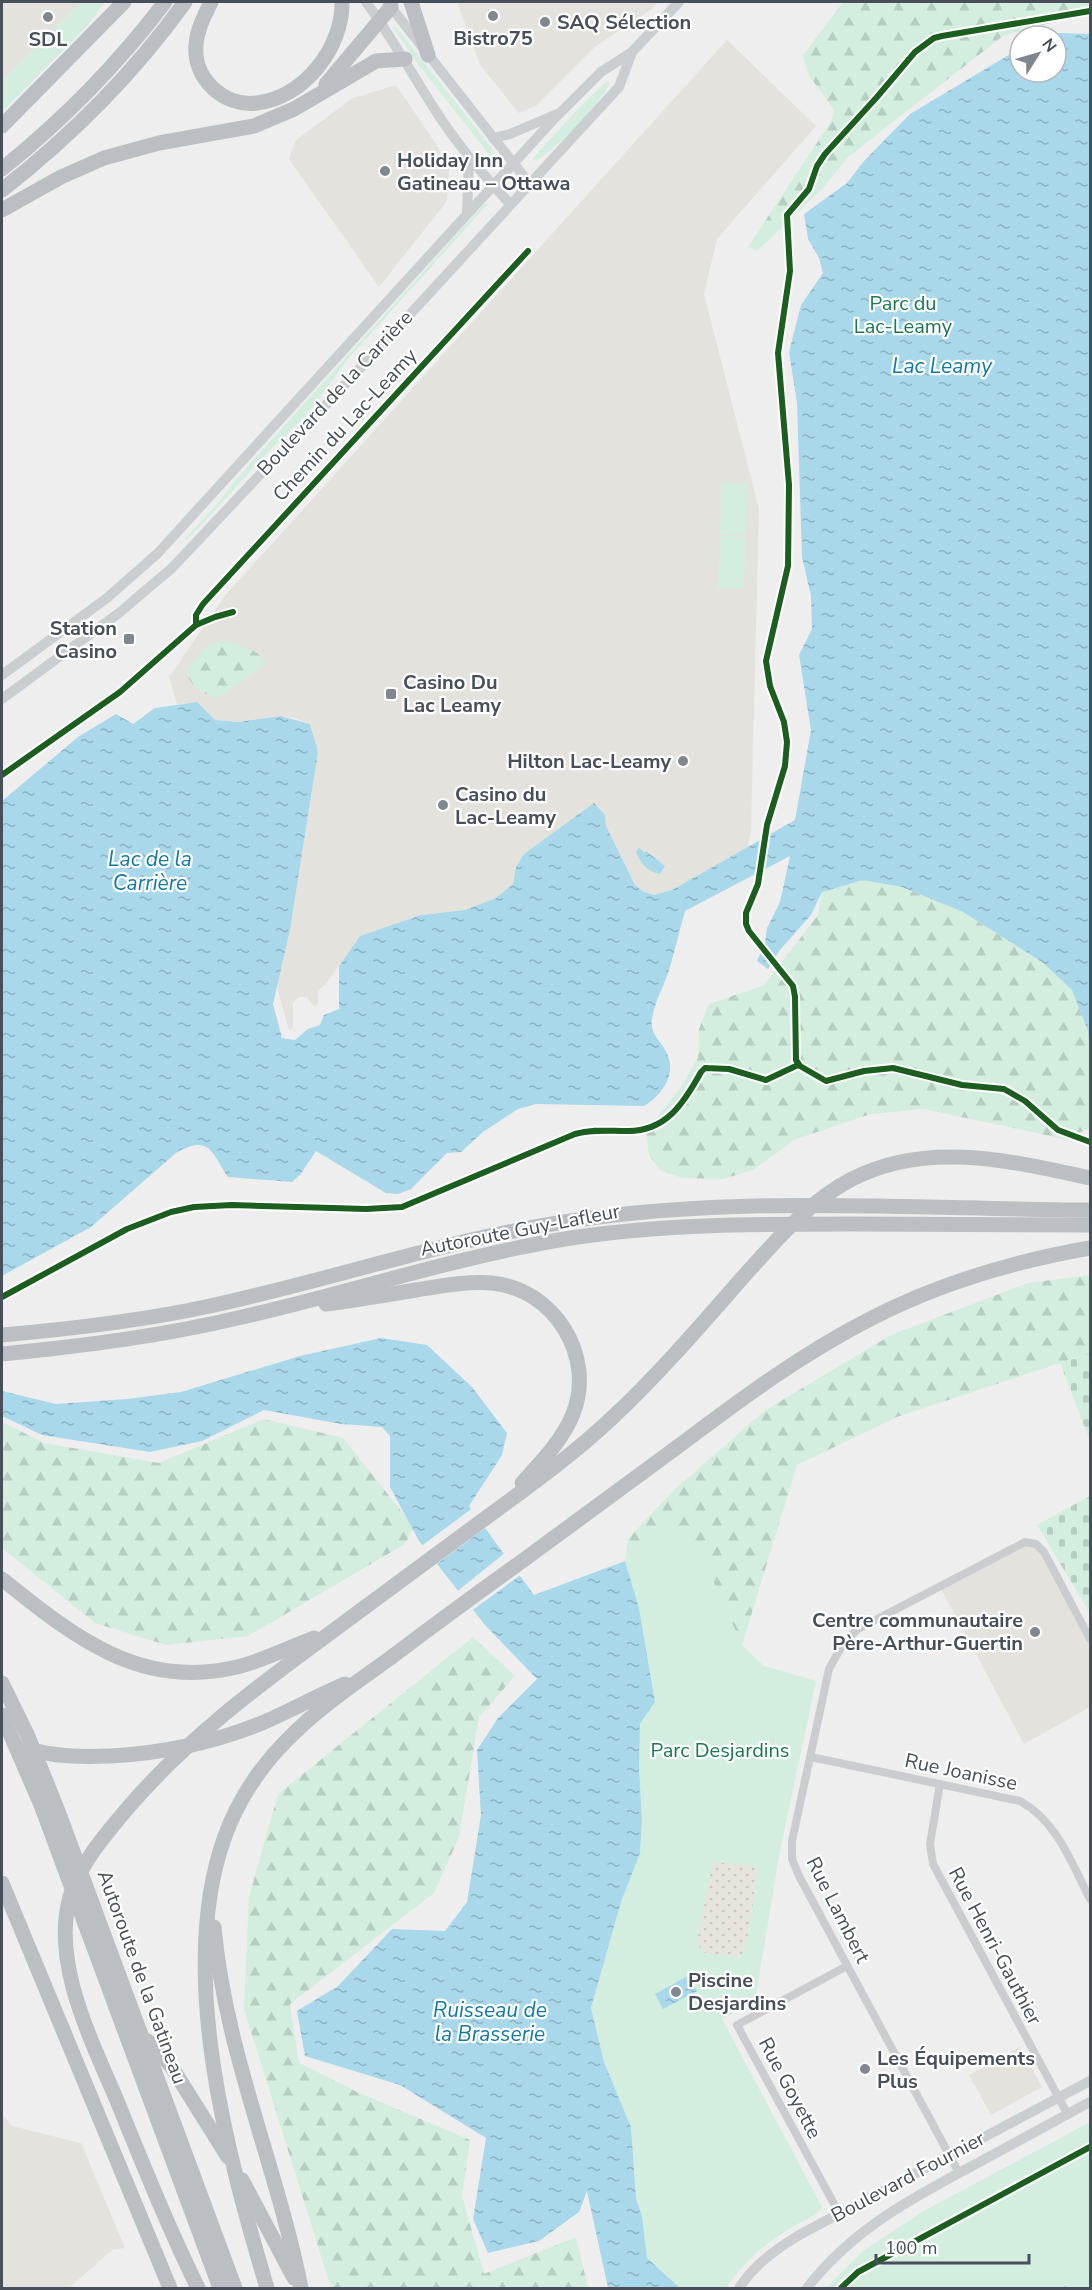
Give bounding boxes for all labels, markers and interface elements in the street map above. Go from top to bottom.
marker: Bistro75 [486,9,500,23]
place label: SAQ Sélection [557,9,691,36]
marker: SDL [41,10,55,24]
marker: SAQ Sélection [538,15,552,29]
north arrow [1008,24,1068,84]
place label: Bistro75 [453,25,533,52]
place label: SDL [28,26,68,53]
text: N [1037,34,1062,57]
place label: Holiday Inn Gatineau – Ottawa [397,147,570,197]
marker: Holiday Inn Gatineau – Ottawa [378,164,392,178]
park label: Parc du Lac-Leamy [854,290,953,340]
street label: Boulevard de la Carrière [251,305,419,481]
street label: Chemin du Lac-Leamy [267,342,424,507]
water label: Lac Leamy [892,352,993,380]
place label: Station Casino [50,615,117,665]
marker: Station Casino [122,632,136,646]
place label: Casino Du Lac Leamy [403,669,501,719]
marker: Casino Du Lac Leamy [384,687,398,701]
place label: Hilton Lac-Leamy [507,748,671,775]
marker: Hilton Lac-Leamy [676,754,690,768]
place label: Casino du Lac-Leamy [455,781,556,831]
marker: Casino du Lac-Leamy [436,798,450,812]
water label: Lac de la Carrière [108,845,192,897]
street label: Autoroute Guy-Lafleur [418,1197,622,1263]
place label: Centre communautaire Père-Arthur-Guertin [812,1607,1023,1657]
marker: Centre communautaire Père-Arthur-Guertin [1028,1625,1042,1639]
park label: Parc Desjardins [651,1737,789,1764]
street label: Rue Joanisse [902,1747,1020,1797]
street label: Rue Lambert [800,1852,877,1969]
street label: Rue Henri-Gauthier [942,1862,1048,2030]
street label: Autoroute de la Gatineau [91,1866,193,2088]
place label: Piscine Desjardins [688,1967,786,2017]
marker: Piscine Desjardins [669,1985,683,1999]
water label: Ruisseau de la Brasserie [433,1996,547,2048]
street label: Rue Goyette [752,2033,828,2143]
place label: Les Équipements Plus [877,2045,1035,2095]
marker: Les Équipements Plus [858,2062,872,2076]
street label: Boulevard Fournier [826,2125,990,2229]
scale bar [876,2227,1029,2265]
text: 100 m [885,2236,937,2260]

